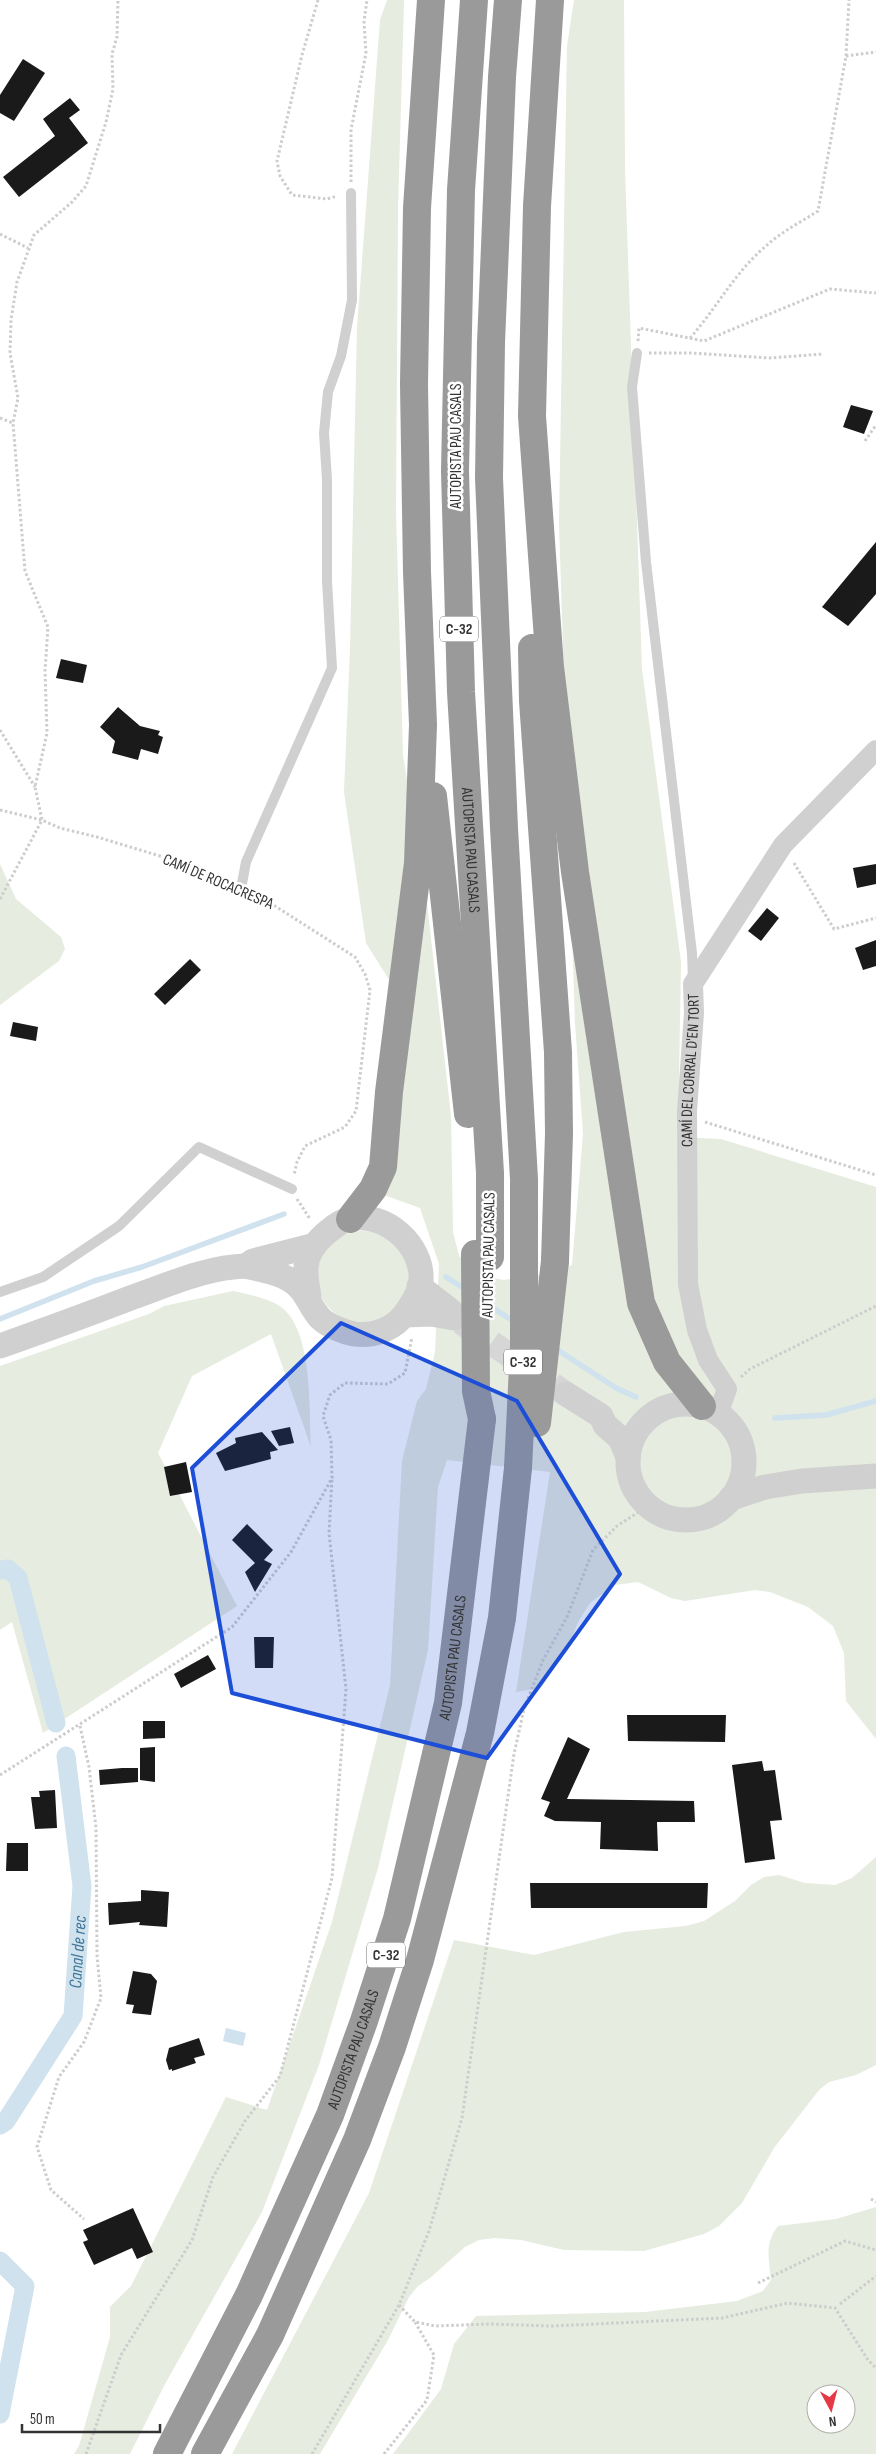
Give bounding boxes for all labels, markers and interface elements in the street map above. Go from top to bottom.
street label: AUTOPISTA PAU CASALS [447,383,466,510]
road number: C-32 [440,616,478,642]
street label: AUTOPISTA PAU CASALS [457,786,484,913]
street label: CAMÍ DE ROCACRESPA [160,850,276,914]
street label: CAMÍ DEL CORRAL D'EN TORT [677,993,704,1147]
street label: AUTOPISTA PAU CASALS [478,1192,500,1319]
road number: C-32 [504,1350,542,1374]
street label: AUTOPISTA PAU CASALS [435,1594,470,1723]
water label: Canal de rec [64,1915,90,1989]
road number: C-32 [367,1942,405,1968]
street label: AUTOPISTA PAU CASALS [323,1987,383,2113]
north arrow [806,2384,856,2434]
scale bar [22,2402,160,2434]
text: 50 m [30,2410,55,2429]
text: N [828,2413,837,2430]

